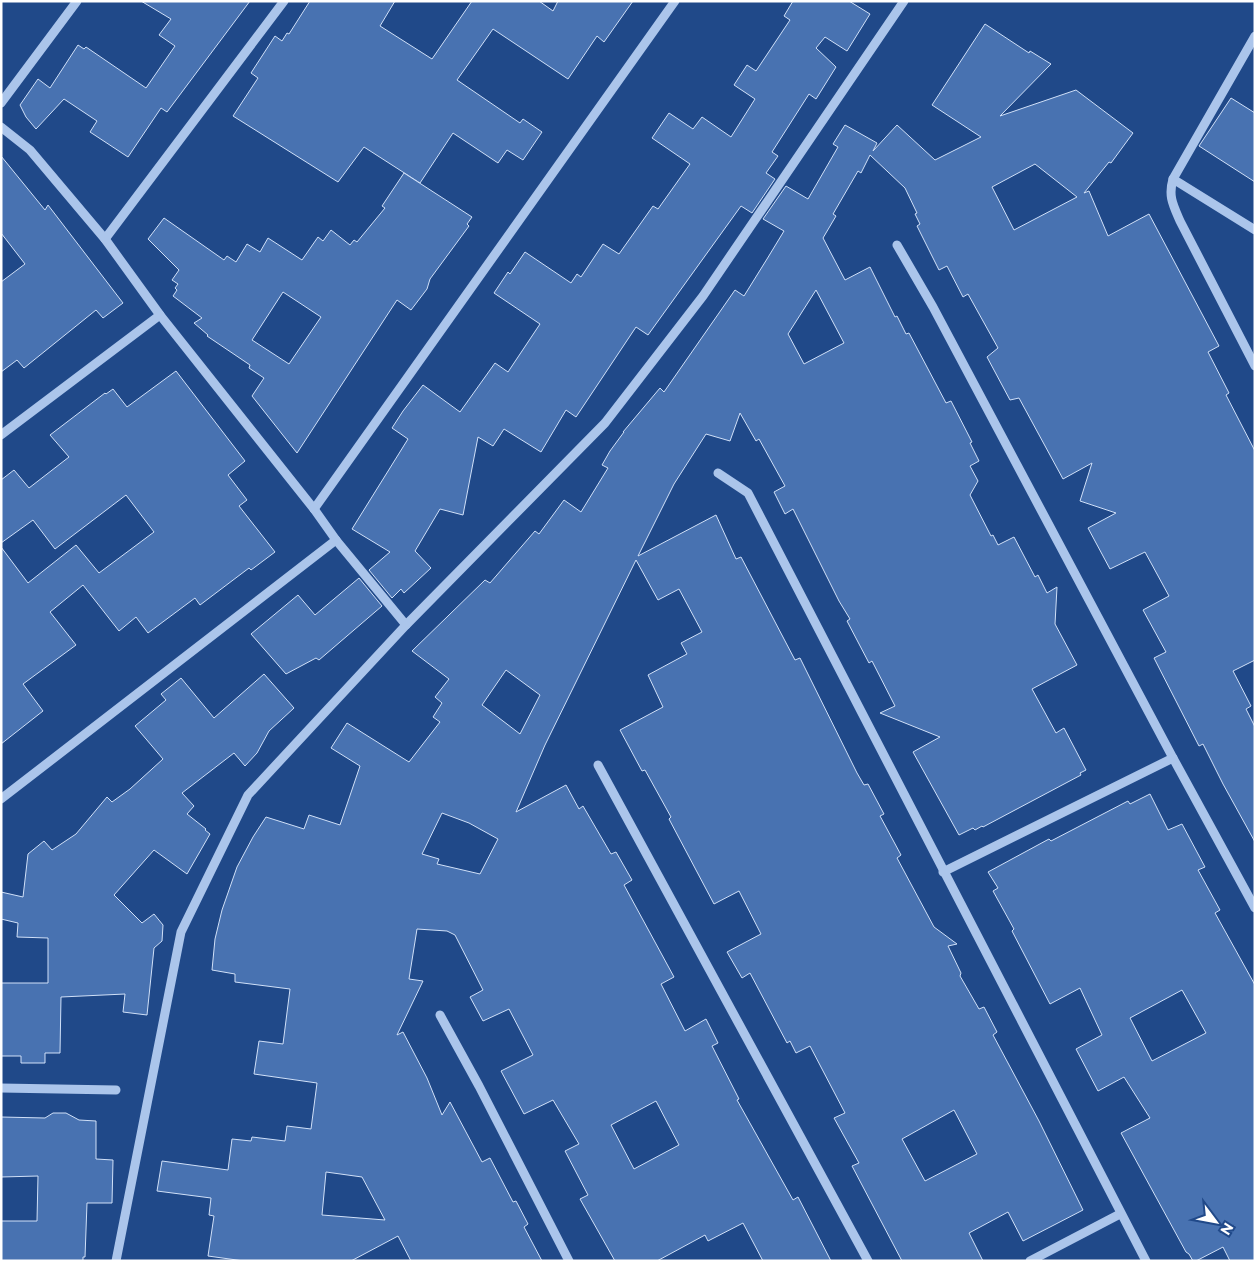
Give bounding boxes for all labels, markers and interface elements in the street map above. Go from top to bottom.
north arrow [1191,1197,1241,1247]
text: N [1216,1219,1238,1238]

